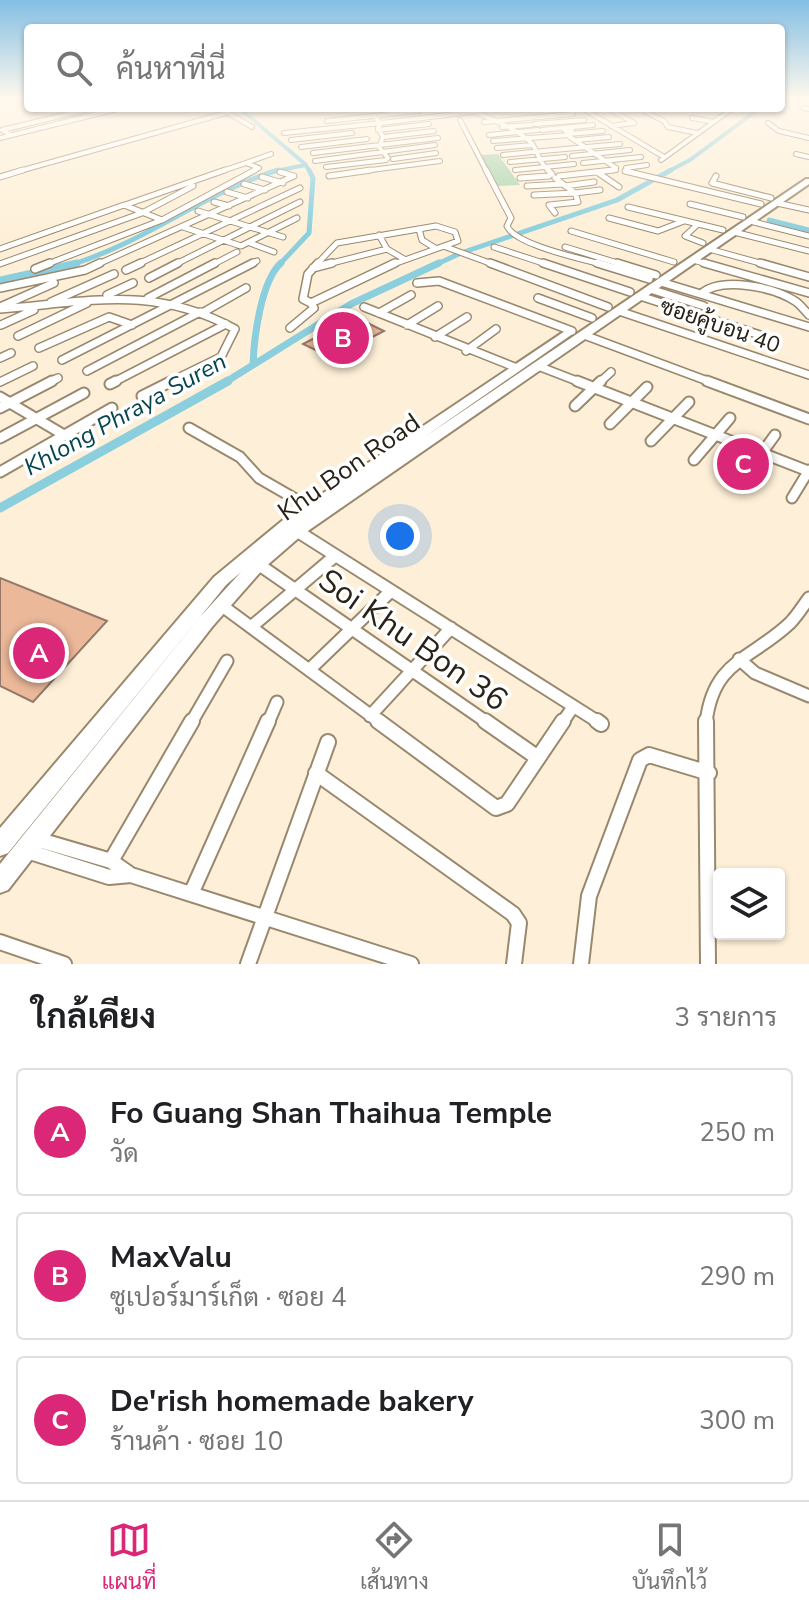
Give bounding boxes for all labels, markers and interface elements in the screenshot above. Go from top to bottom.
search box [24,24,785,112]
icon: search [52,46,96,90]
text: ค้นหาที่นี่ [116,49,226,90]
street label: ซอยคู้บอน 40 [656,291,784,361]
pin: B [317,308,369,368]
water label: Khlong Phraya Suren [18,345,232,483]
street label: Khu Bon Road [271,405,427,529]
pin: C [717,434,769,494]
your location [380,516,420,556]
street label: Soi Khu Bon 36 [310,559,516,721]
pin: A [13,623,65,683]
map controls [713,868,785,940]
button: layers [713,868,785,940]
text: ใกล้เคียง [32,994,156,1040]
text: 3 รายการ [674,1000,777,1035]
text: Fo Guang Shan Thaihua Temple [110,1093,552,1134]
text: A [50,1115,70,1150]
text: 250 m [699,1115,775,1150]
text: วัด [110,1136,139,1171]
text: MaxValu [110,1237,232,1278]
text: B [51,1259,69,1294]
text: 290 m [699,1259,775,1294]
text: ซูเปอร์มาร์เก็ต · ซอย 4 [110,1280,347,1315]
text: De'rish homemade bakery [110,1381,473,1422]
text: C [51,1403,69,1438]
text: 300 m [699,1403,775,1438]
text: ร้านค้า · ซอย 10 [110,1424,283,1459]
tab: แผนที่ [102,1518,157,1597]
tab: เส้นทาง [360,1518,429,1597]
tab: บันทึกไว้ [632,1518,707,1597]

